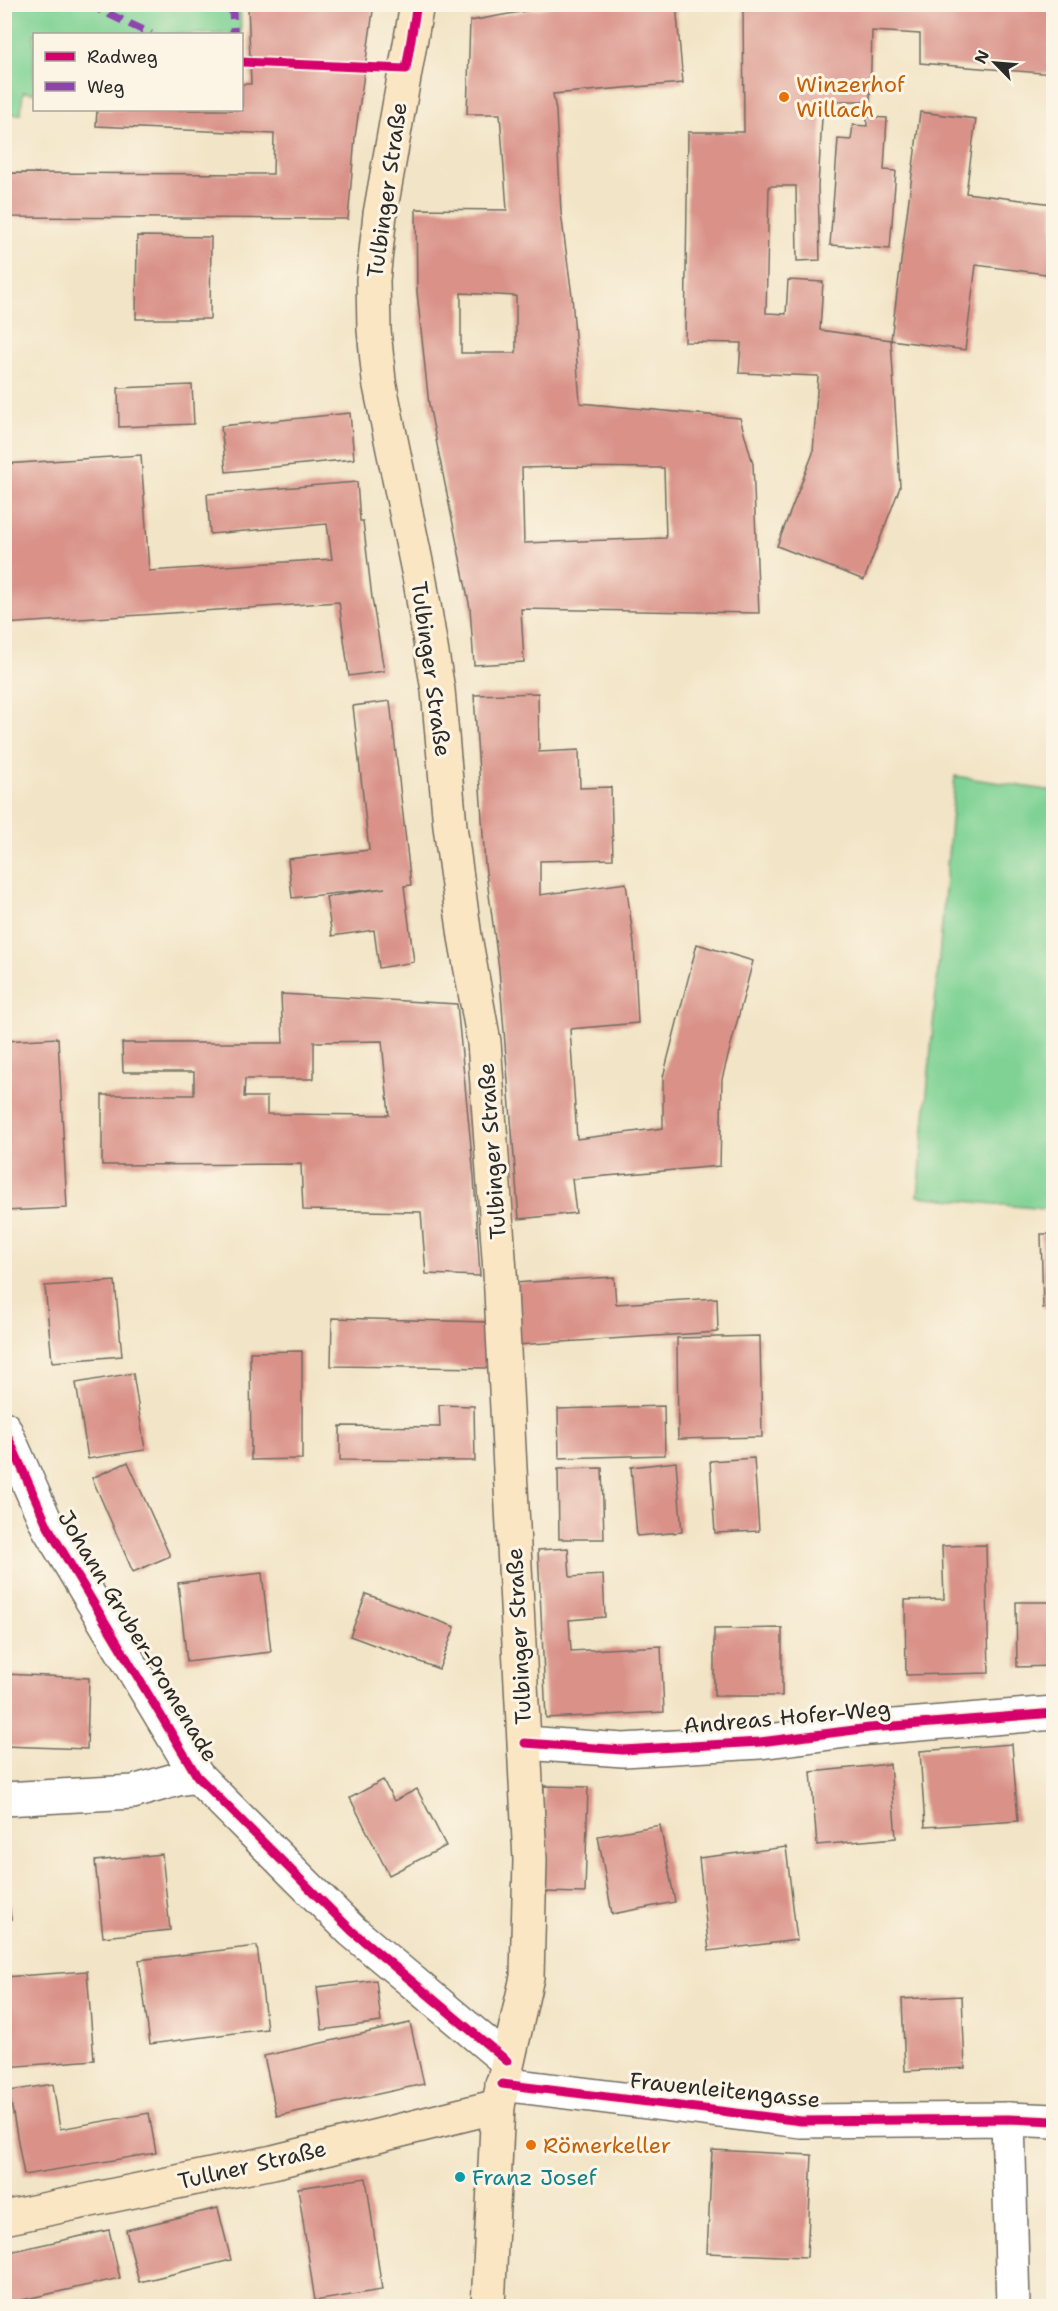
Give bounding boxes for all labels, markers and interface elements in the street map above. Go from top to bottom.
legend [33,33,243,111]
north arrow [965,33,1025,93]
text: Radweg [87,45,158,69]
text: N [970,47,994,67]
place label: Winzerhof Willach [796,70,906,124]
text: Weg [87,75,125,99]
marker: Winzerhof Willach [777,90,791,104]
street label: Tulbinger Straße [360,100,414,280]
street label: Tulbinger Straße [404,579,458,759]
street label: Tulbinger Straße [471,1062,513,1240]
street label: Johann Gruber-Promenade [51,1505,225,1767]
street label: Tulbinger Straße [500,1547,538,1725]
street label: Andreas Hofer-Weg [682,1693,892,1741]
street label: Frauenleitengasse [628,2066,822,2114]
place label: Römerkeller [543,2131,671,2160]
street label: Tullner Straße [175,2134,329,2196]
marker: Römerkeller [524,2138,538,2152]
place label: Franz Josef [472,2163,598,2192]
marker: Franz Josef [453,2170,467,2184]

